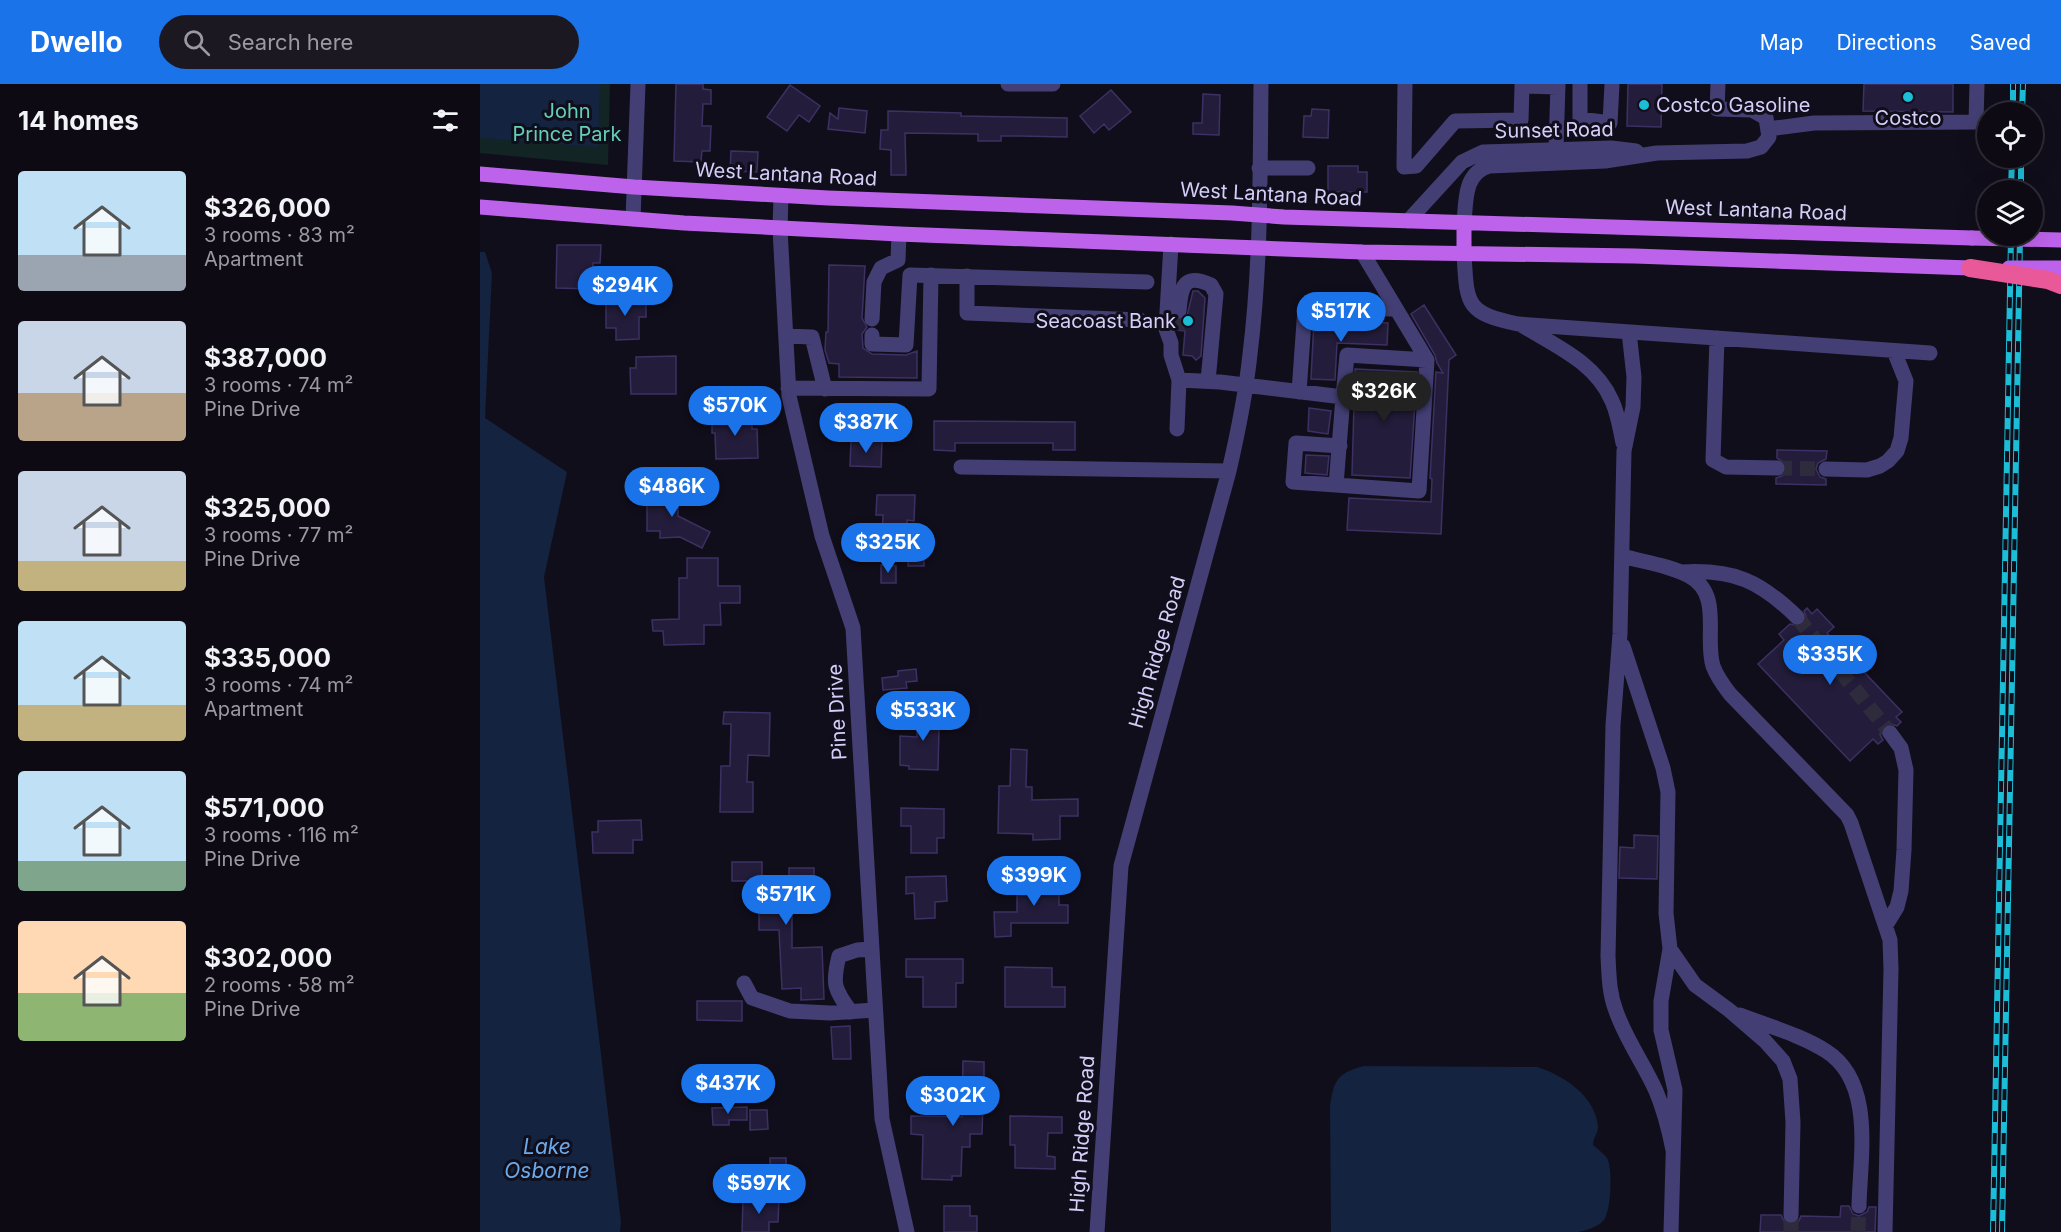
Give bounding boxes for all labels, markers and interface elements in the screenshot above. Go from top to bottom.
search box [159,15,579,69]
text: Dwello [30,25,123,59]
icon: search [180,26,213,59]
text: Search here [228,29,353,55]
text: Map [1760,30,1803,55]
text: Directions [1836,30,1937,55]
text: Saved [1970,30,2031,55]
marker: Costco [1901,90,1915,104]
place label: Costco Gasoline [1656,93,1810,117]
marker: Costco Gasoline [1637,98,1651,112]
park label: John Prince Park [513,99,621,146]
map controls [1977,102,2043,246]
button: locate [1977,102,2043,168]
icon: filters [429,104,462,137]
text: 14 homes [18,105,139,136]
place label: Costco [1875,106,1941,130]
street label: Sunset Road [1494,117,1614,143]
street label: West Lantana Road [694,157,878,191]
street label: West Lantana Road [1179,177,1363,211]
button: layers [1977,180,2043,246]
text: $326,000 [204,192,331,223]
icon: home [66,195,138,267]
street label: West Lantana Road [1665,195,1847,225]
text: 3 rooms · 83 m² [204,223,355,247]
text: Apartment [204,247,303,271]
pin: $294K [583,266,667,317]
text: $294K [592,273,658,297]
pin: $517K [1299,292,1383,343]
text: $517K [1311,299,1371,323]
place label: Seacoast Bank [1035,309,1176,333]
marker: Seacoast Bank [1181,314,1195,328]
text: $387,000 [204,342,327,373]
icon: home [66,345,138,417]
pin: $326K [1342,372,1426,423]
text: 3 rooms · 74 m² [204,373,353,397]
text: $326K [1351,379,1417,403]
pin: $570K [693,386,777,437]
text: $570K [702,393,768,417]
text: Pine Drive [204,397,300,421]
pin: $387K [824,403,908,454]
text: $387K [833,410,899,434]
pin: $486K [630,467,714,518]
text: $486K [638,474,706,498]
text: $325,000 [204,492,331,523]
icon: home [66,495,138,567]
text: 3 rooms · 77 m² [204,523,353,547]
pin: $325K [846,523,930,574]
text: $325K [855,530,921,554]
text: Pine Drive [204,547,300,571]
street label: High Ridge Road [1124,573,1190,731]
pin: $335K [1788,635,1872,686]
text: $335,000 [204,642,331,673]
text: $335K [1797,642,1863,666]
icon: home [66,645,138,717]
street label: Pine Drive [822,663,852,761]
text: 3 rooms · 74 m² [204,673,353,697]
pin: $533K [881,691,965,742]
text: Apartment [204,697,303,721]
text: $533K [890,698,956,722]
text: $571,000 [204,792,325,823]
icon: home [66,795,138,867]
text: 3 rooms · 116 m² [204,823,359,847]
text: Pine Drive [204,847,300,871]
pin: $399K [992,856,1076,907]
text: $399K [1001,863,1067,887]
pin: $571K [744,875,828,926]
text: $571K [756,882,816,906]
text: $302,000 [204,942,332,973]
icon: home [66,945,138,1017]
text: 2 rooms · 58 m² [204,973,355,997]
text: Pine Drive [204,997,300,1021]
street label: High Ridge Road [1065,1055,1099,1213]
pin: $437K [686,1064,770,1115]
text: $437K [695,1071,761,1095]
pin: $302K [911,1076,995,1127]
text: $302K [920,1083,986,1107]
water label: Lake Osborne [504,1134,590,1183]
pin: $597K [717,1164,801,1215]
text: $597K [727,1171,791,1195]

